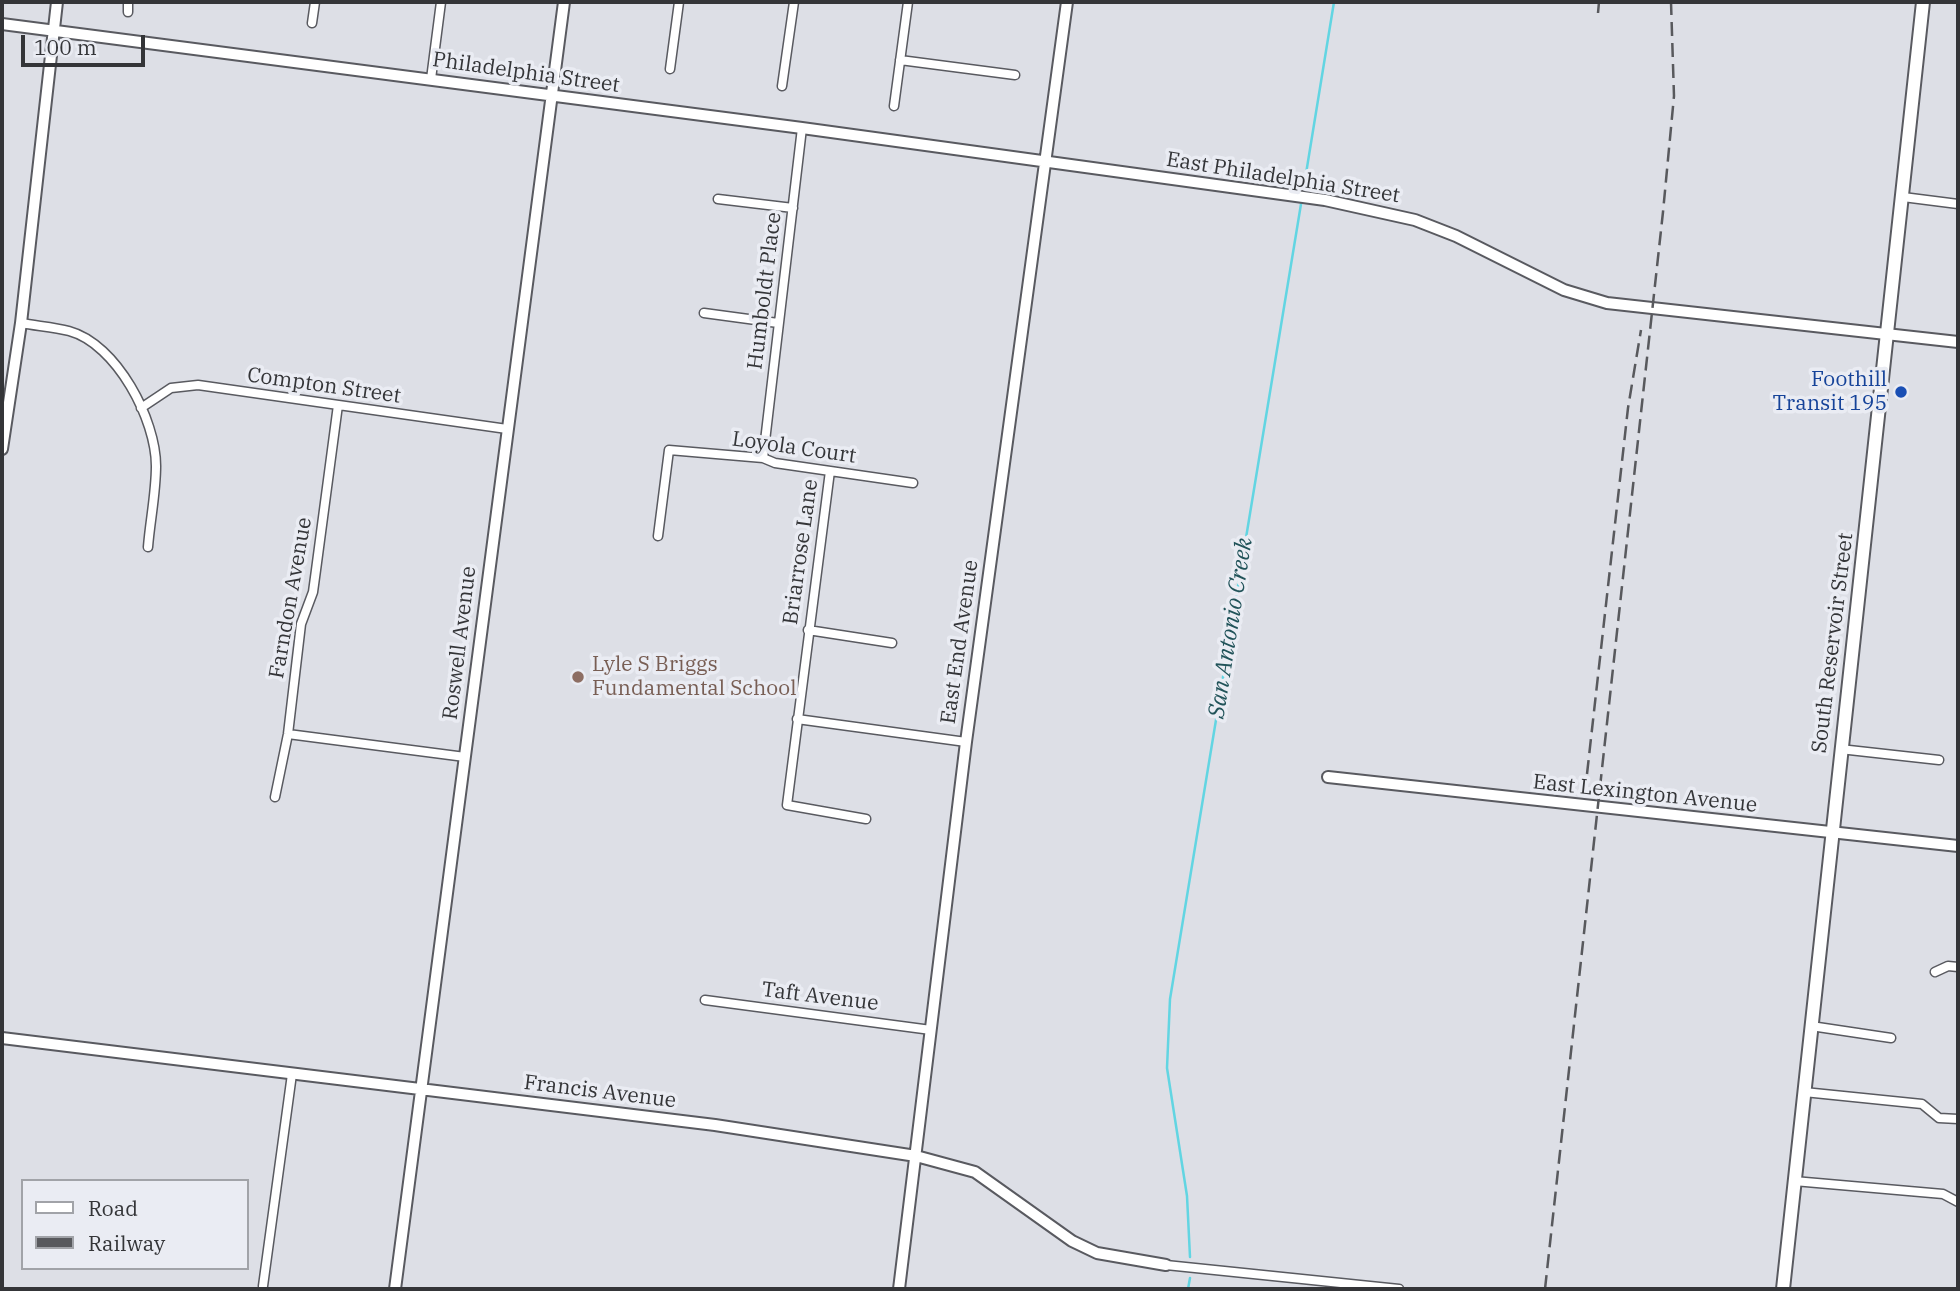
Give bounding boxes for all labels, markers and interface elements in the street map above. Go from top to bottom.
scale bar [24,21,149,65]
text: 100 m [34,33,97,61]
street label: Philadelphia Street [431,47,621,99]
street label: East Philadelphia Street [1164,147,1402,209]
street label: Humboldt Place [743,211,787,371]
street label: Compton Street [246,363,402,409]
place label: Foothill Transit 195 [1772,367,1887,417]
marker: Foothill Transit 195 [1893,384,1909,400]
street label: Loyola Court [730,427,858,469]
street label: Briarrose Lane [778,478,824,626]
street label: Farndon Avenue [264,515,318,681]
street label: South Reservoir Street [1807,531,1859,755]
water label: San Antonio Creek [1203,536,1259,720]
street label: East End Avenue [936,558,984,726]
street label: Roswell Avenue [438,565,482,721]
place label: Lyle S Briggs Fundamental School [592,652,796,702]
marker: Lyle S Briggs Fundamental School [570,669,586,685]
street label: East Lexington Avenue [1532,770,1758,818]
street label: Taft Avenue [760,977,880,1017]
street label: Francis Avenue [522,1070,678,1114]
legend [21,1179,248,1270]
text: Road [88,1194,138,1222]
text: Railway [88,1229,165,1257]

